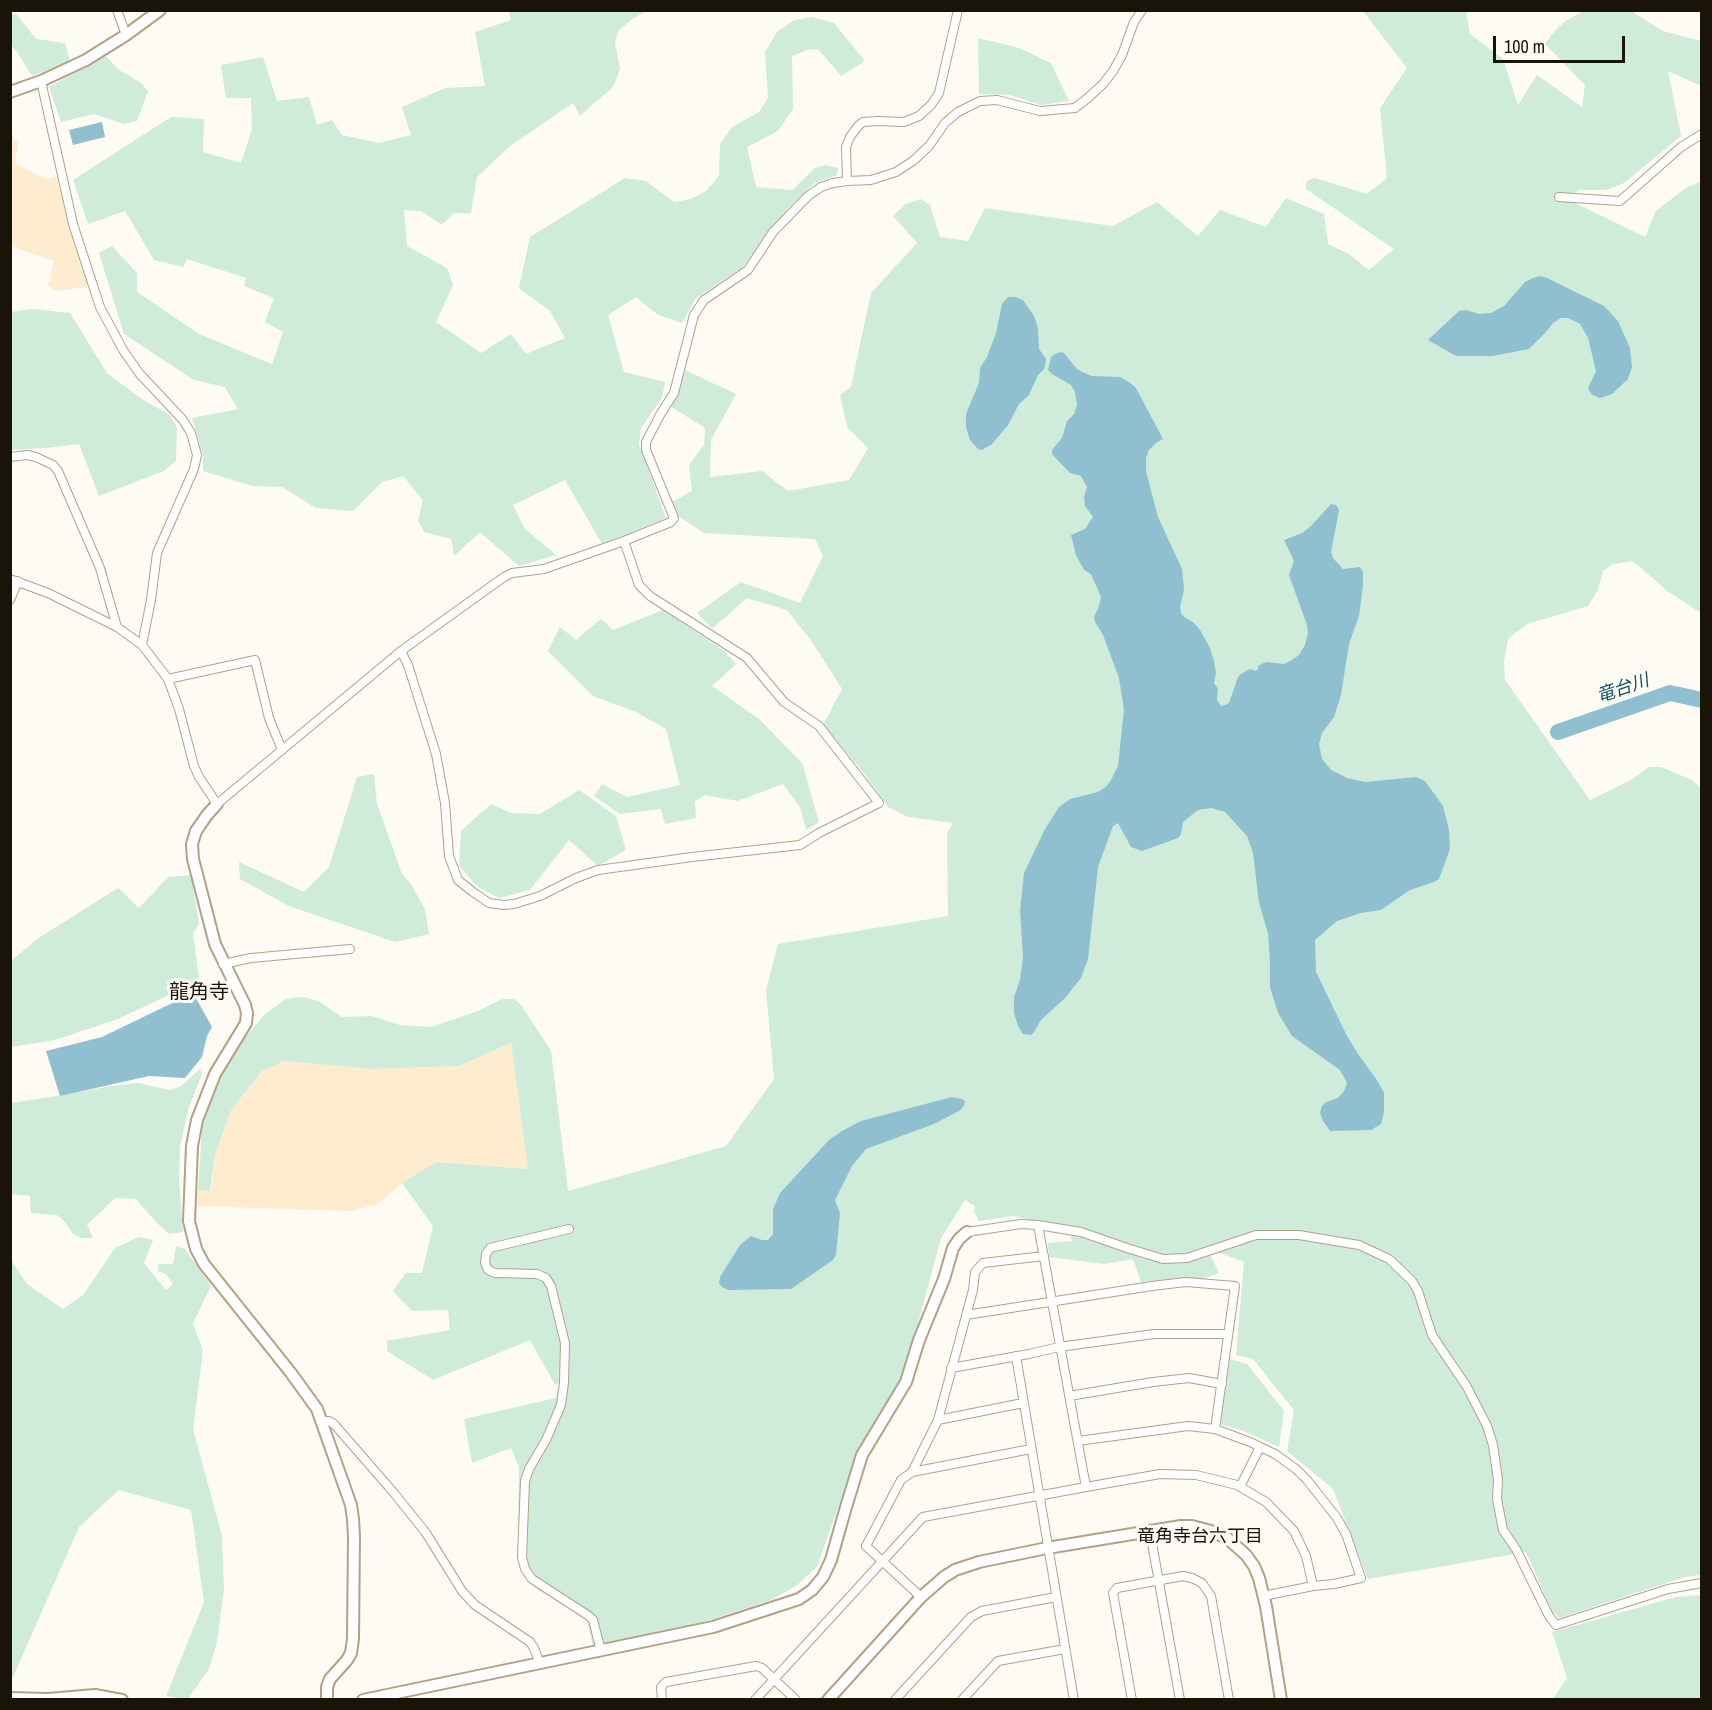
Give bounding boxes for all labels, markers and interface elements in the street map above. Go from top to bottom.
scale bar [1496,24,1628,62]
text: 100 m [1504,34,1545,59]
water label: 竜台川 [1594,670,1652,708]
district label: 龍角寺 [169,981,229,1005]
district label: 竜角寺台六丁目 [1137,1526,1263,1548]

